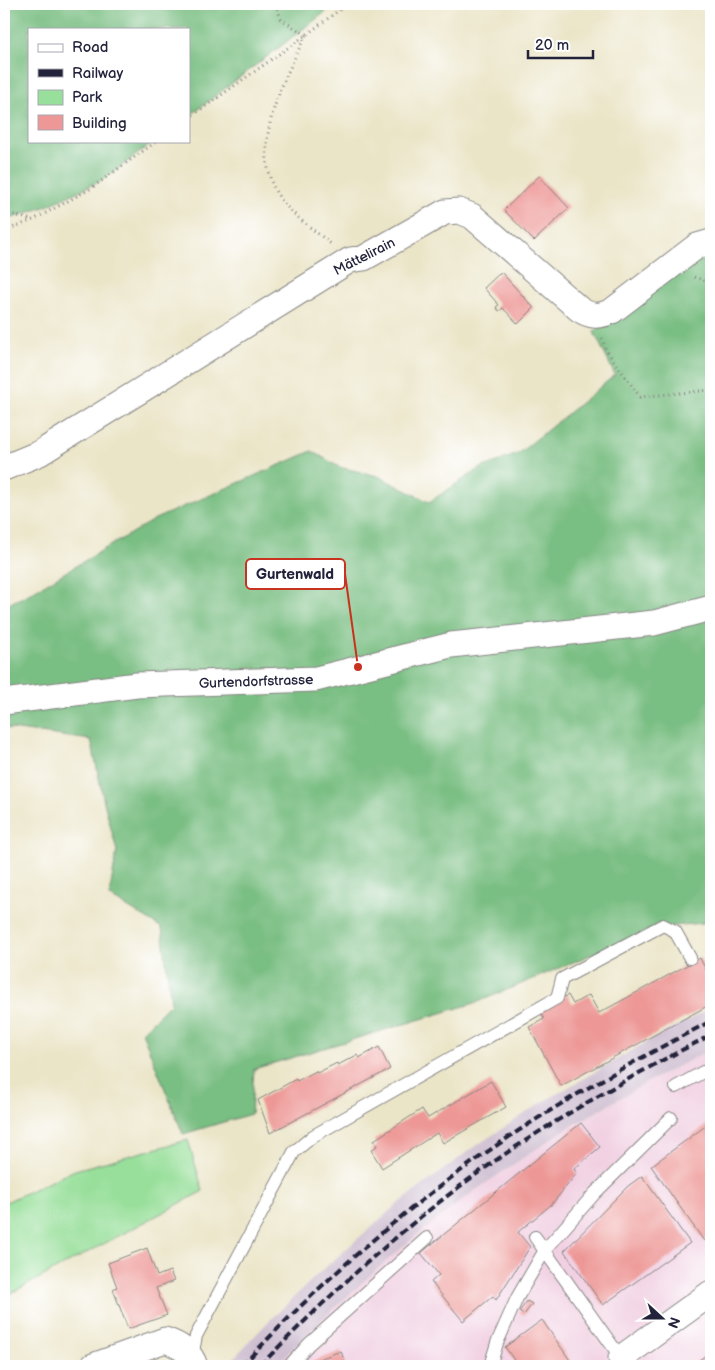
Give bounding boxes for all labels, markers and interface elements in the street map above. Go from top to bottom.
legend [28,28,190,142]
scale bar [528,28,592,60]
text: 20 m [535,36,569,55]
text: Road [72,38,108,57]
text: Railway [72,64,123,83]
text: Park [72,88,103,107]
text: Building [72,114,127,133]
street label: Mättelirain [331,234,398,279]
callout: Gurtenwald [246,559,345,589]
text: Gurtenwald [256,565,334,584]
street label: Gurtendorfstrasse [198,671,314,692]
north arrow [638,1292,688,1342]
text: N [664,1315,683,1330]

